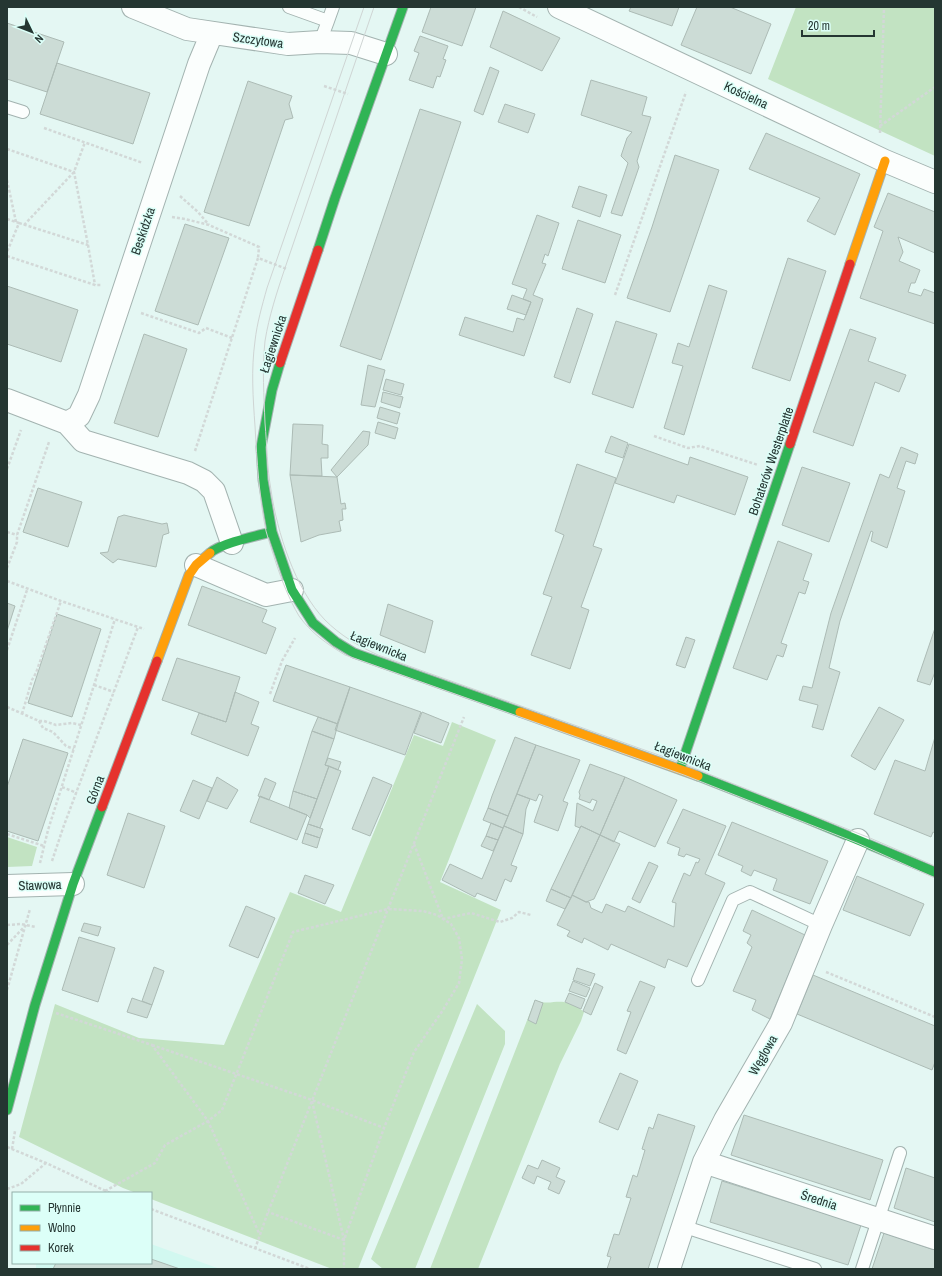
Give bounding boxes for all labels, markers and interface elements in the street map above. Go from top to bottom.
north arrow [12,12,52,52]
scale bar [802,12,874,38]
text: 20 m [808,18,830,34]
street label: Szczytowa [232,28,284,52]
text: N [32,32,47,46]
street label: Kościelna [721,77,771,113]
street label: Beskidzka [127,205,159,257]
street label: Łagiewnicka [256,313,290,375]
street label: Bohaterów Westerplatte [744,404,798,517]
street label: Łagiewnicka [348,627,410,665]
street label: Łagiewnicka [652,737,714,775]
street label: Górna [82,773,108,807]
street label: Stawowa [18,876,62,894]
street label: Węglowa [745,1032,781,1078]
street label: Średnia [799,1186,839,1214]
legend [12,1192,152,1264]
text: Płynnie [48,1200,81,1216]
text: Wolno [48,1220,76,1236]
text: Korek [48,1240,74,1256]

